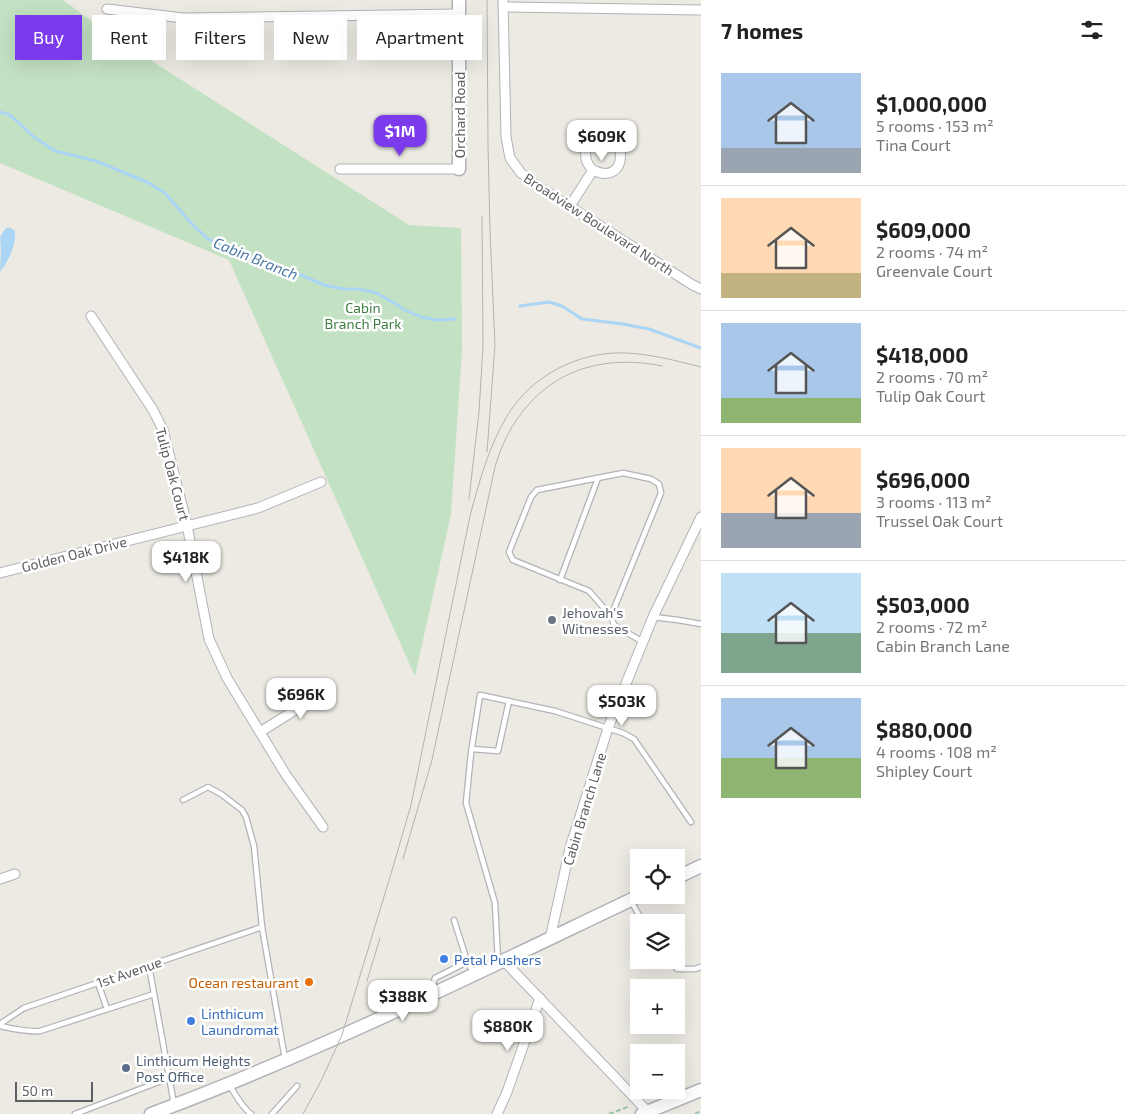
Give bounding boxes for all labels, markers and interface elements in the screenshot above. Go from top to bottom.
chip: Buy [15,15,82,60]
chip: Rent [92,15,166,60]
chip: Filters [176,15,264,60]
chip: New [274,15,347,60]
chip: Apartment [357,15,482,60]
icon: filters [1078,16,1106,44]
text: 7 homes [721,18,803,43]
street label: Orchard Road [451,72,468,158]
text: $1,000,000 [876,91,987,116]
icon: home [761,93,821,153]
pin: $1M [376,114,424,157]
text: 5 rooms · 153 m² [876,116,994,135]
pin: $609K [567,120,637,162]
text: $1M [385,121,415,140]
text: $609K [578,126,626,145]
text: Tina Court [876,135,951,154]
street label: Broadview Boulevard North [521,169,677,279]
text: $609,000 [876,217,971,242]
icon: home [761,218,821,278]
water label: Cabin Branch [211,233,301,283]
text: 2 rooms · 74 m² [876,242,988,261]
text: Greenvale Court [876,261,993,280]
park label: Cabin Branch Park [325,299,401,332]
text: $418,000 [876,342,969,367]
icon: home [761,343,821,403]
text: 2 rooms · 70 m² [876,367,988,386]
text: Tulip Oak Court [876,386,985,405]
street label: Tulip Oak Court [152,426,194,522]
text: $696,000 [876,467,970,492]
icon: home [761,468,821,528]
text: 3 rooms · 113 m² [876,492,992,511]
text: Trussel Oak Court [876,511,1003,530]
street label: Golden Oak Drive [20,533,128,575]
pin: $418K [151,540,221,583]
text: $418K [163,547,209,566]
text: $503,000 [876,592,970,617]
icon: home [761,593,821,653]
place label: Jehovah's Witnesses [562,604,629,637]
marker: Jehovah's Witnesses [546,614,558,626]
text: 2 rooms · 72 m² [876,617,987,636]
text: Cabin Branch Lane [876,636,1010,655]
pin: $696K [266,678,336,720]
text: $696K [277,684,325,703]
pin: $503K [587,684,657,727]
text: $503K [598,691,646,710]
text: $880,000 [876,717,972,742]
icon: home [761,718,821,778]
text: 4 rooms · 108 m² [876,742,997,761]
street label: Cabin Branch Lane [559,751,609,867]
text: Shipley Court [876,761,972,780]
map controls [630,849,685,1099]
button: locate [630,849,685,904]
button: layers [630,914,685,969]
place label: Petal Pushers [454,951,541,968]
street label: 1st Avenue [94,953,164,991]
marker: Petal Pushers [438,953,450,965]
place label: Ocean restaurant [189,974,299,991]
marker: Ocean restaurant [303,976,315,988]
button: + [630,979,685,1034]
pin: $388K [368,980,438,1022]
text: $388K [379,986,427,1005]
place label: Linthicum Laundromat [201,1005,279,1038]
pin: $880K [473,1010,543,1052]
marker: Linthicum Laundromat [185,1015,197,1027]
text: $880K [483,1016,533,1035]
button: − [630,1044,685,1099]
place label: Linthicum Heights Post Office [136,1052,251,1085]
marker: Linthicum Heights Post Office [120,1062,132,1074]
scale bar [15,1079,92,1102]
text: 50 m [22,1082,53,1099]

